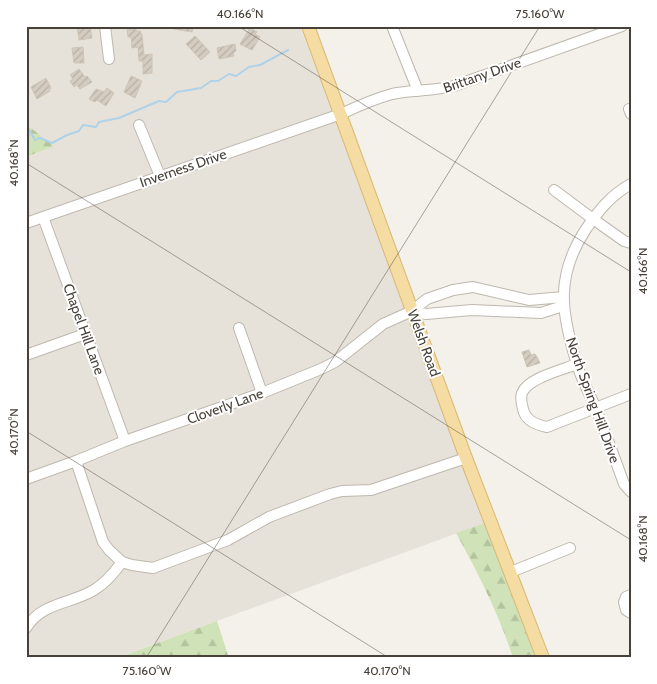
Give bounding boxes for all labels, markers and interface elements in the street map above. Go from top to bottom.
text: 40.166°N [217,6,263,21]
text: 75.160°W [516,6,565,21]
street label: Brittany Drive [441,53,523,97]
text: 40.168°N [6,139,21,187]
street label: Inverness Drive [137,145,229,191]
text: 40.166°N [635,248,650,294]
street label: Chapel Hill Lane [59,281,109,377]
street label: Welsh Road [404,307,444,379]
street label: North Spring Hill Drive [562,335,624,465]
street label: Cloverly Lane [184,384,266,428]
text: 40.170°N [6,408,21,456]
text: 40.168°N [635,515,650,563]
text: 75.160°W [123,663,172,678]
text: 40.170°N [363,663,411,678]

